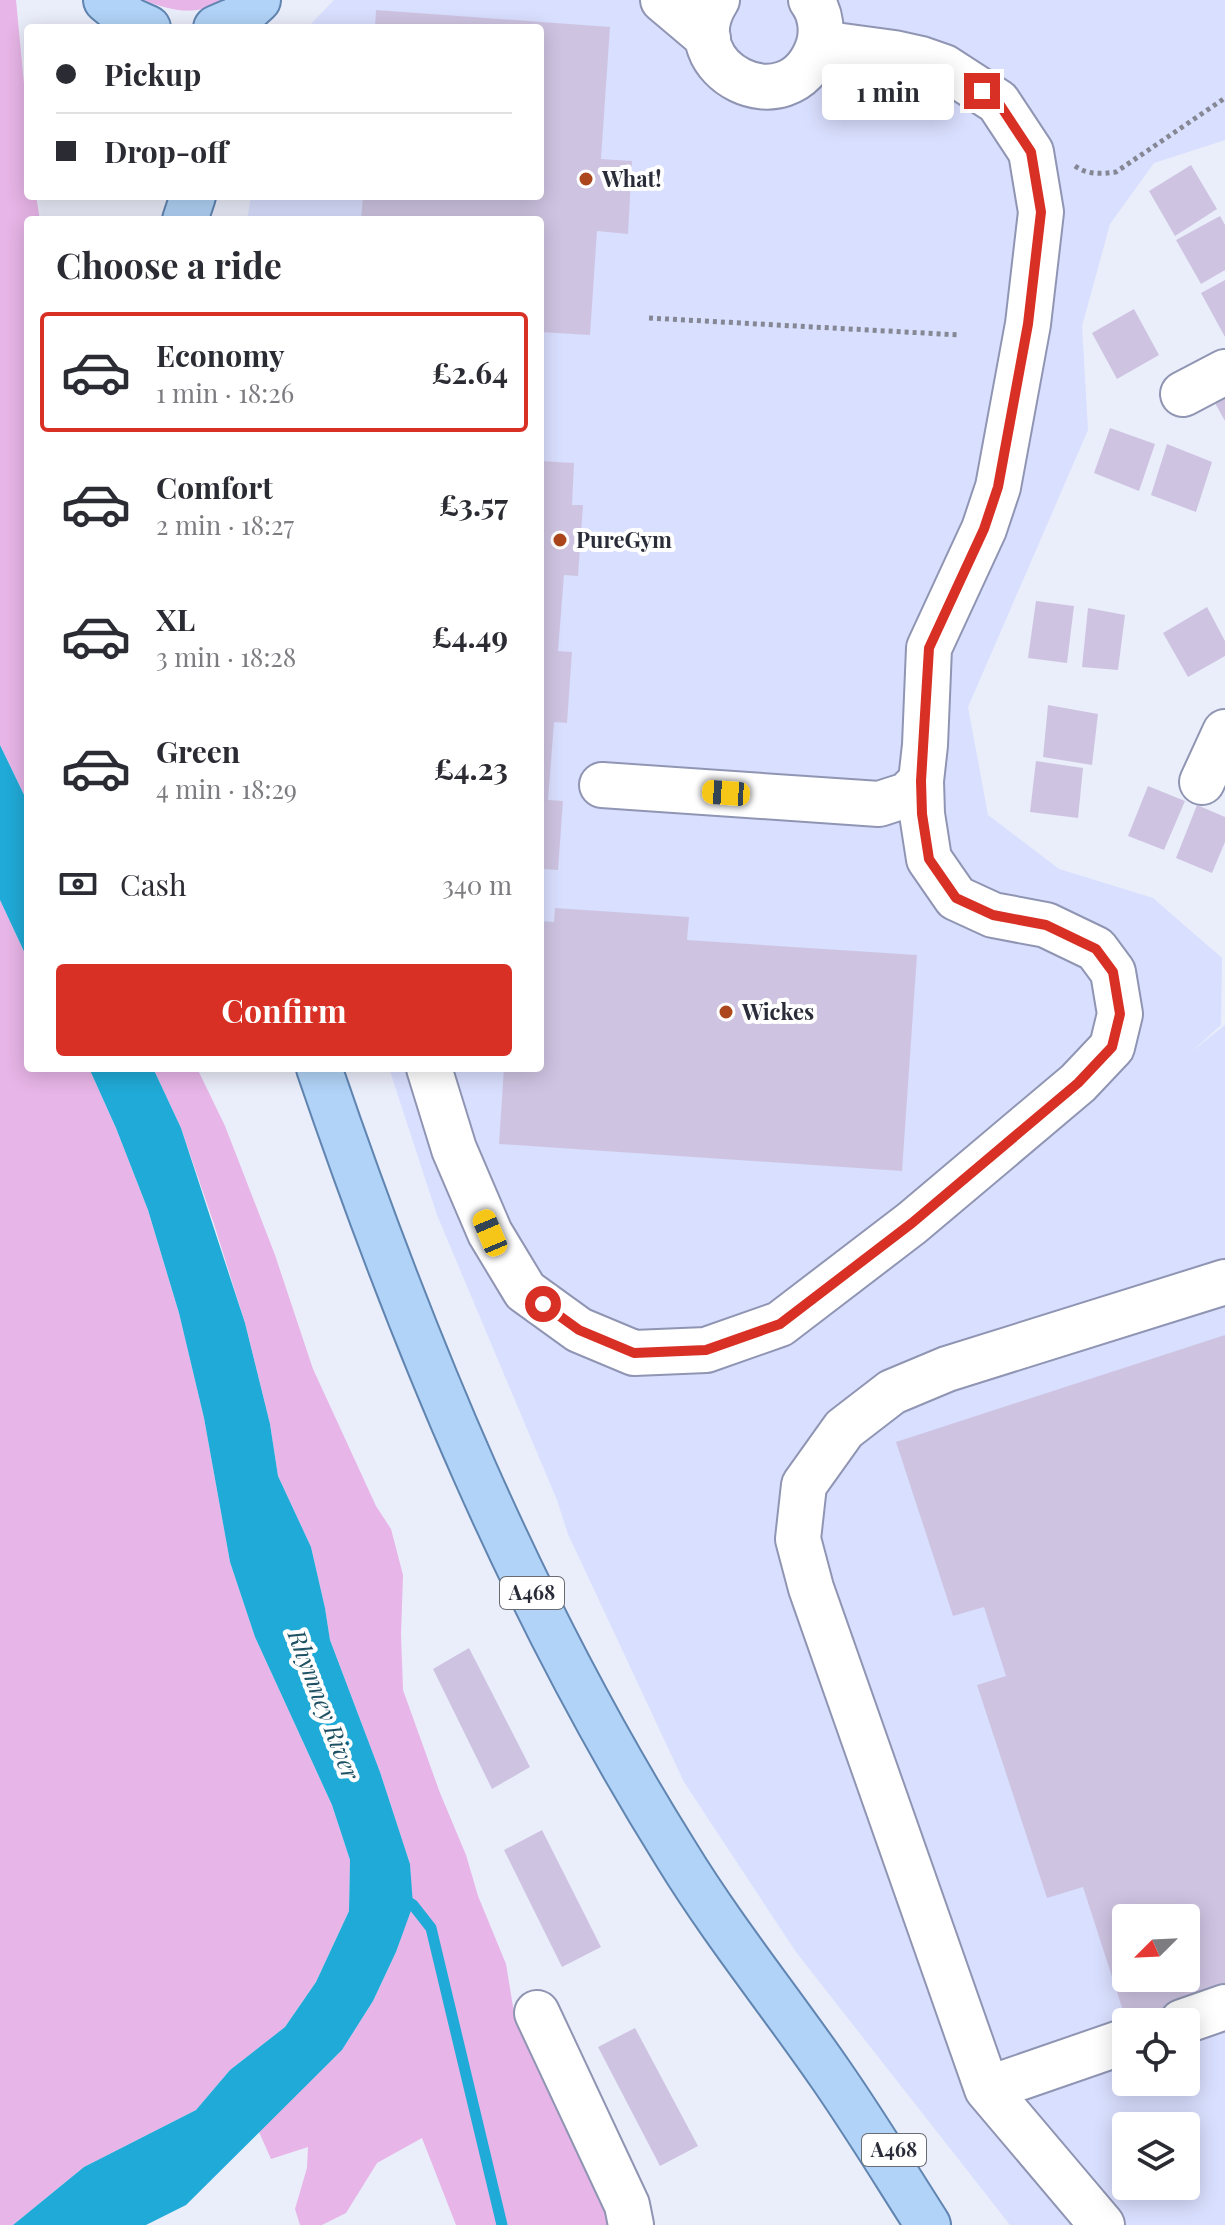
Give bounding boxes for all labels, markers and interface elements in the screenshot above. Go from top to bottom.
text: Pickup [104,54,201,94]
callout: 1 min [822,63,954,119]
route end [964,73,1000,109]
text: 1 min [856,74,920,109]
text: Drop-off [104,131,228,171]
place label: What! [601,163,662,193]
marker: What! [577,170,595,188]
text: Choose a ride [56,240,282,288]
text: Economy [156,335,285,375]
icon: car [60,336,132,408]
text: £2.64 [432,352,508,392]
text: 1 min · 18:26 [156,375,294,410]
text: Comfort [156,467,273,507]
icon: car [60,468,132,540]
text: £3.57 [439,484,508,524]
text: 2 min · 18:27 [156,507,294,542]
place label: PureGym [576,524,672,554]
marker: PureGym [551,531,569,549]
text: XL [156,599,195,639]
icon: car [60,600,132,672]
text: £4.49 [432,616,508,656]
text: 3 min · 18:28 [156,639,296,674]
text: Green [156,731,240,771]
icon: car [60,732,132,804]
text: £4.23 [434,748,508,788]
text: 4 min · 18:29 [156,771,297,806]
car [701,779,751,807]
icon: cash [56,862,100,906]
text: Cash [120,864,187,904]
text: 340 m [442,867,512,902]
button: Confirm [56,964,512,1056]
place label: Wickes [741,996,814,1026]
marker: Wickes [717,1003,735,1021]
car [470,1206,510,1260]
route start [525,1286,561,1322]
road number: A468 [500,1577,564,1609]
water label: Rhymney River [281,1624,368,1785]
north arrow [1112,1904,1200,1992]
map controls [1112,1904,1200,2200]
button: locate [1112,2008,1200,2096]
button: layers [1112,2112,1200,2200]
road number: A468 [862,2134,926,2166]

